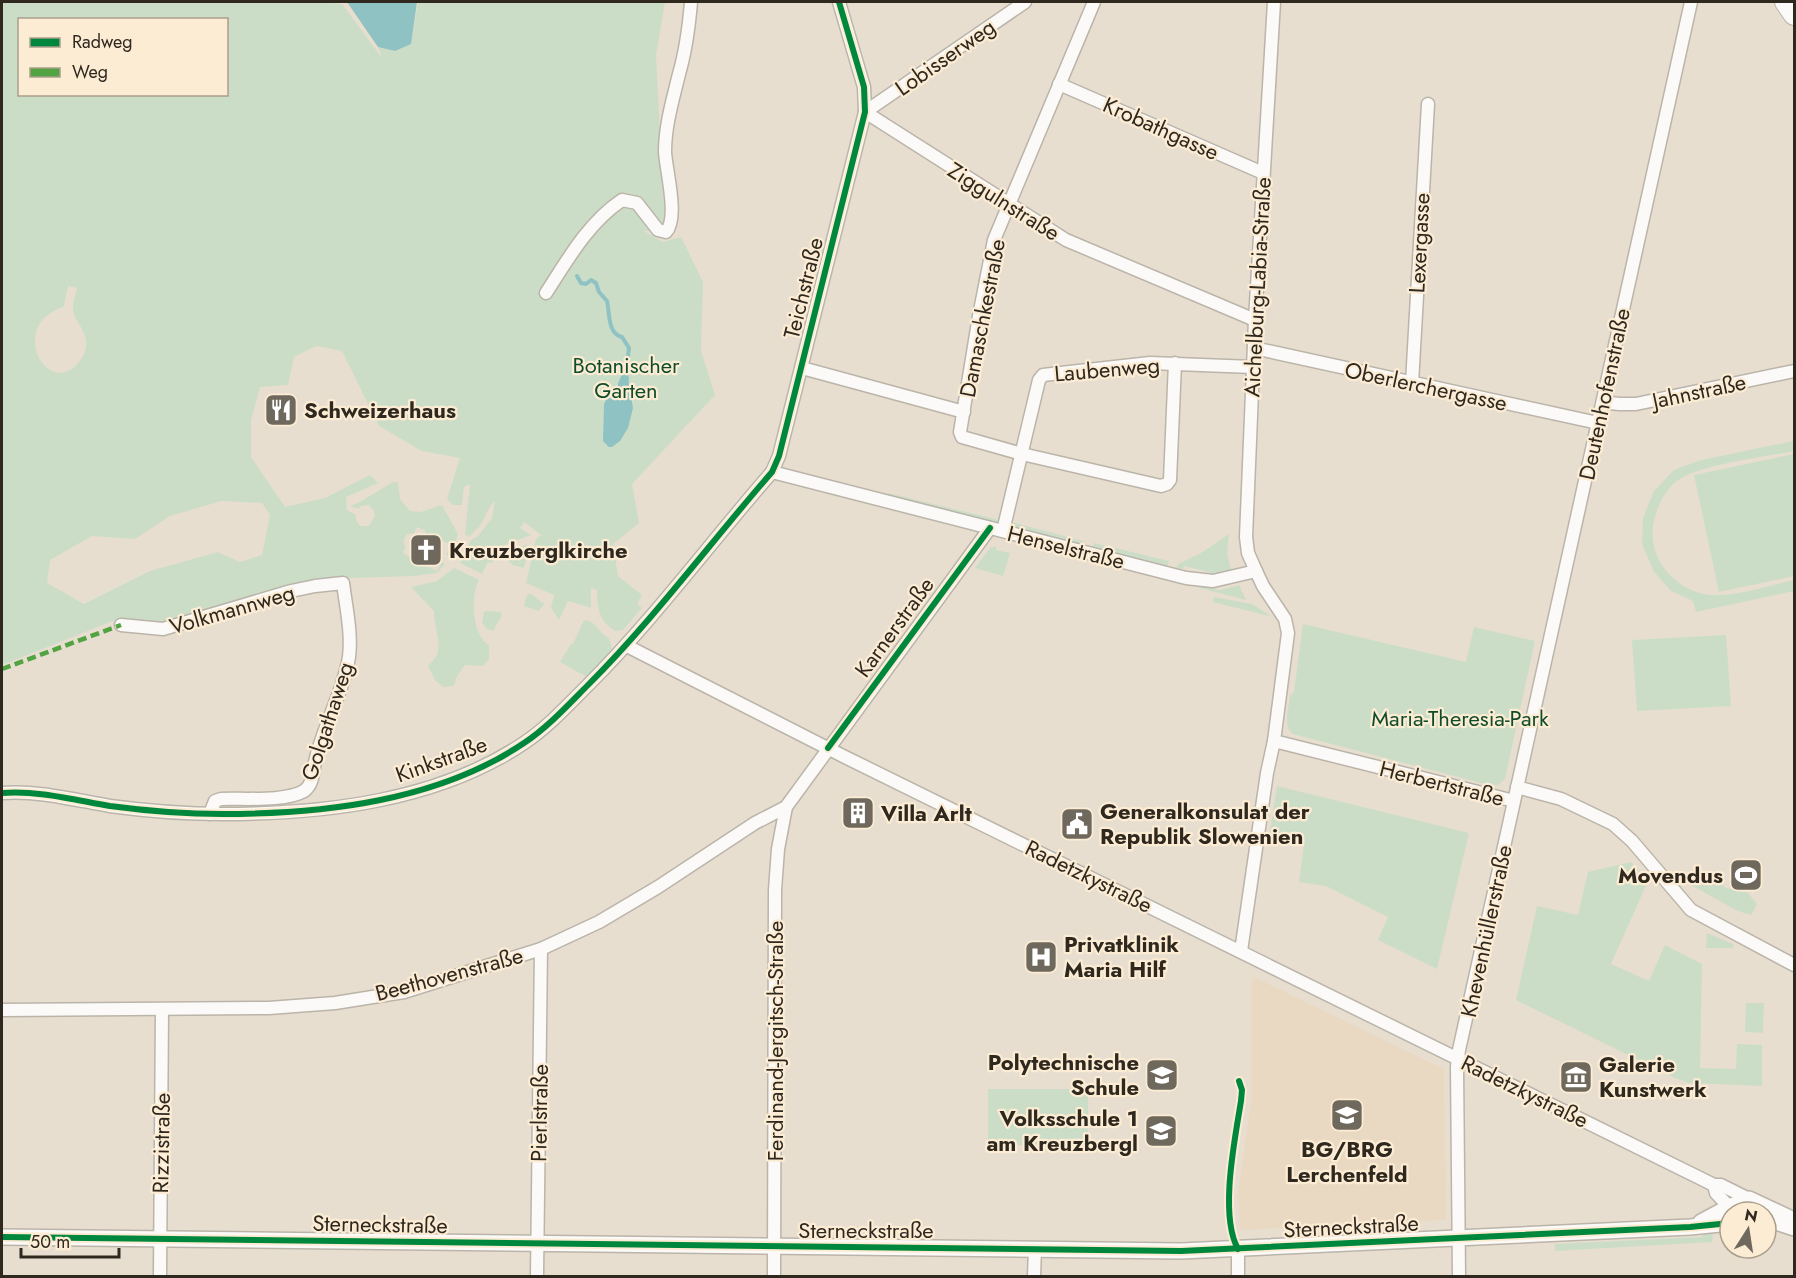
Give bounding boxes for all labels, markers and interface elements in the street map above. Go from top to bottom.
street label: Lobisserweg [888,11,1002,103]
legend [18,18,228,96]
text: Radweg [72,29,133,55]
text: Weg [72,59,108,85]
street label: Krobathgasse [1098,88,1224,168]
street label: Ziggulnstraße [942,154,1066,248]
street label: Aichelburg-Labia-Straße [1235,176,1279,398]
street label: Lexergasse [1400,192,1438,294]
street label: Teichstraße [775,234,831,342]
street label: Damaschkestraße [951,236,1013,400]
street label: Deutenhofenstraße [1570,305,1638,483]
street label: Laubenweg [1053,348,1161,390]
park label: Botanischer Garten [572,349,680,406]
street label: Oberlerchergasse [1342,353,1510,419]
street label: Jahnstraße [1646,365,1749,417]
restaurant icon: Schweizerhaus [263,392,299,428]
place label: Schweizerhaus [304,394,456,426]
street label: Henselstraße [1004,517,1128,577]
church icon: Kreuzberglkirche [408,532,444,568]
place label: Kreuzberglkirche [449,534,628,566]
street label: Karnerstraße [847,570,941,684]
street label: Volkmannweg [166,576,298,642]
street label: Golgathaweg [293,658,361,784]
park label: Maria-Theresia-Park [1371,702,1549,734]
street label: Kinkstraße [391,728,491,790]
street label: Herbertstraße [1376,752,1508,814]
building icon: Villa Arlt [840,795,876,831]
place label: Generalkonsulat der Republik Slowenien [1100,795,1310,852]
place label: Villa Arlt [880,797,972,829]
public building icon: Generalkonsulat der Republik Slowenien [1059,806,1095,842]
street label: Radetzkystraße [1020,831,1158,921]
street label: Khevenhüllerstraße [1452,842,1520,1020]
sports icon: Movendus [1728,857,1764,893]
place label: Movendus [1618,859,1723,891]
street label: Ferdinand-Jergitsch-Straße [759,921,791,1161]
place label: Privatklinik Maria Hilf [1064,928,1179,985]
street label: Beethovenstraße [372,939,526,1009]
hospital icon: Privatklinik Maria Hilf [1023,939,1059,975]
place label: Polytechnische Schule [988,1046,1139,1103]
street label: Radetzkystraße [1456,1046,1594,1136]
place label: Galerie Kunstwerk [1599,1048,1707,1105]
school or university icon: Polytechnische Schule [1144,1057,1180,1093]
museum icon: Galerie Kunstwerk [1558,1059,1594,1095]
street label: Pierlstraße [522,1064,556,1162]
street label: Rizzistraße [144,1092,178,1194]
school or university icon: BG/BRG Lerchenfeld [1329,1097,1365,1133]
place label: Volksschule 1 am Kreuzbergl [986,1102,1138,1159]
school or university icon: Volksschule 1 am Kreuzbergl [1143,1113,1179,1149]
place label: BG/BRG Lerchenfeld [1286,1133,1408,1190]
north arrow [1718,1200,1778,1260]
text: N [1742,1203,1760,1228]
street label: Sterneckstraße [1283,1206,1419,1246]
street label: Sterneckstraße [312,1207,448,1241]
street label: Sterneckstraße [798,1214,934,1246]
scale bar [21,1221,118,1259]
text: 50 m [30,1229,70,1255]

